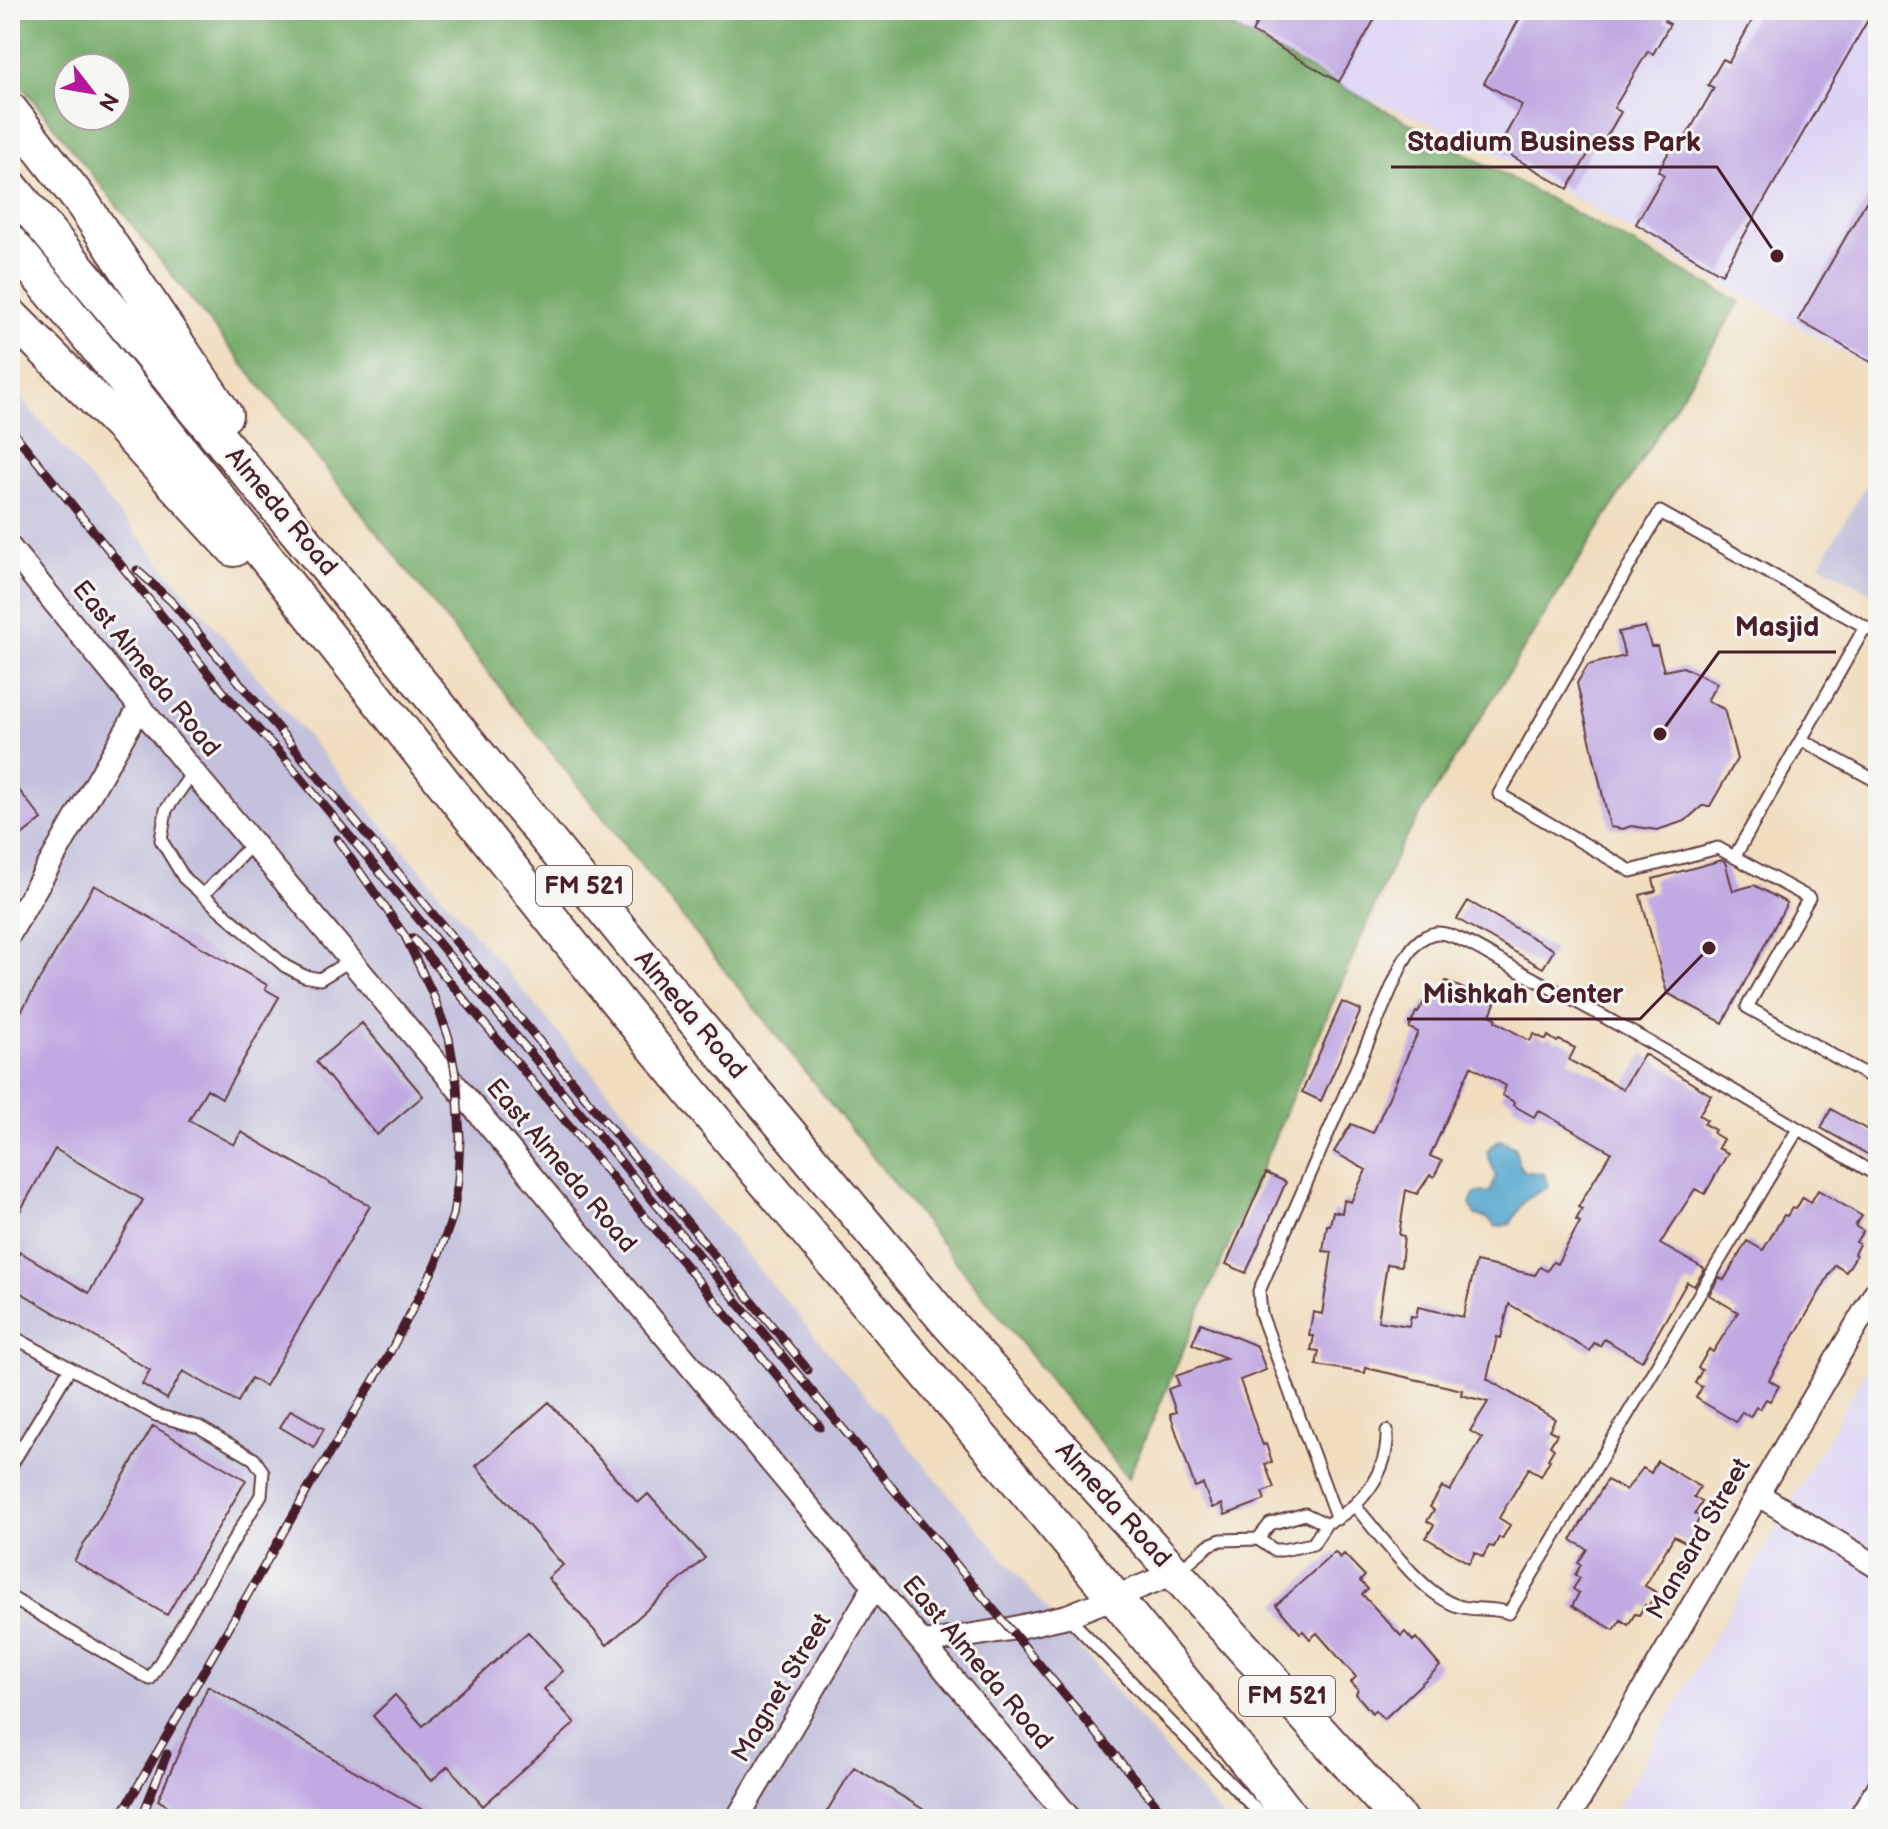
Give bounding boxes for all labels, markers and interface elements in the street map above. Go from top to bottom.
north arrow [52,52,132,132]
text: N [92,87,124,116]
callout: Stadium Business Park [1391,115,1717,167]
text: Stadium Business Park [1407,126,1701,159]
street label: Almeda Road [218,441,344,583]
street label: East Almeda Road [65,575,227,763]
callout: Masjid [1719,600,1836,652]
text: Masjid [1735,611,1819,644]
road number: FM 521 [536,866,632,906]
street label: Almeda Road [627,944,753,1086]
callout: Mishkah Center [1407,967,1640,1019]
text: Mishkah Center [1423,978,1624,1011]
street label: East Almeda Road [479,1073,643,1259]
street label: Almeda Road [1049,1436,1177,1574]
street label: Mansard Street [1640,1453,1758,1625]
street label: East Almeda Road [895,1570,1059,1756]
street label: Magnet Street [725,1608,839,1768]
road number: FM 521 [1239,1676,1335,1716]

